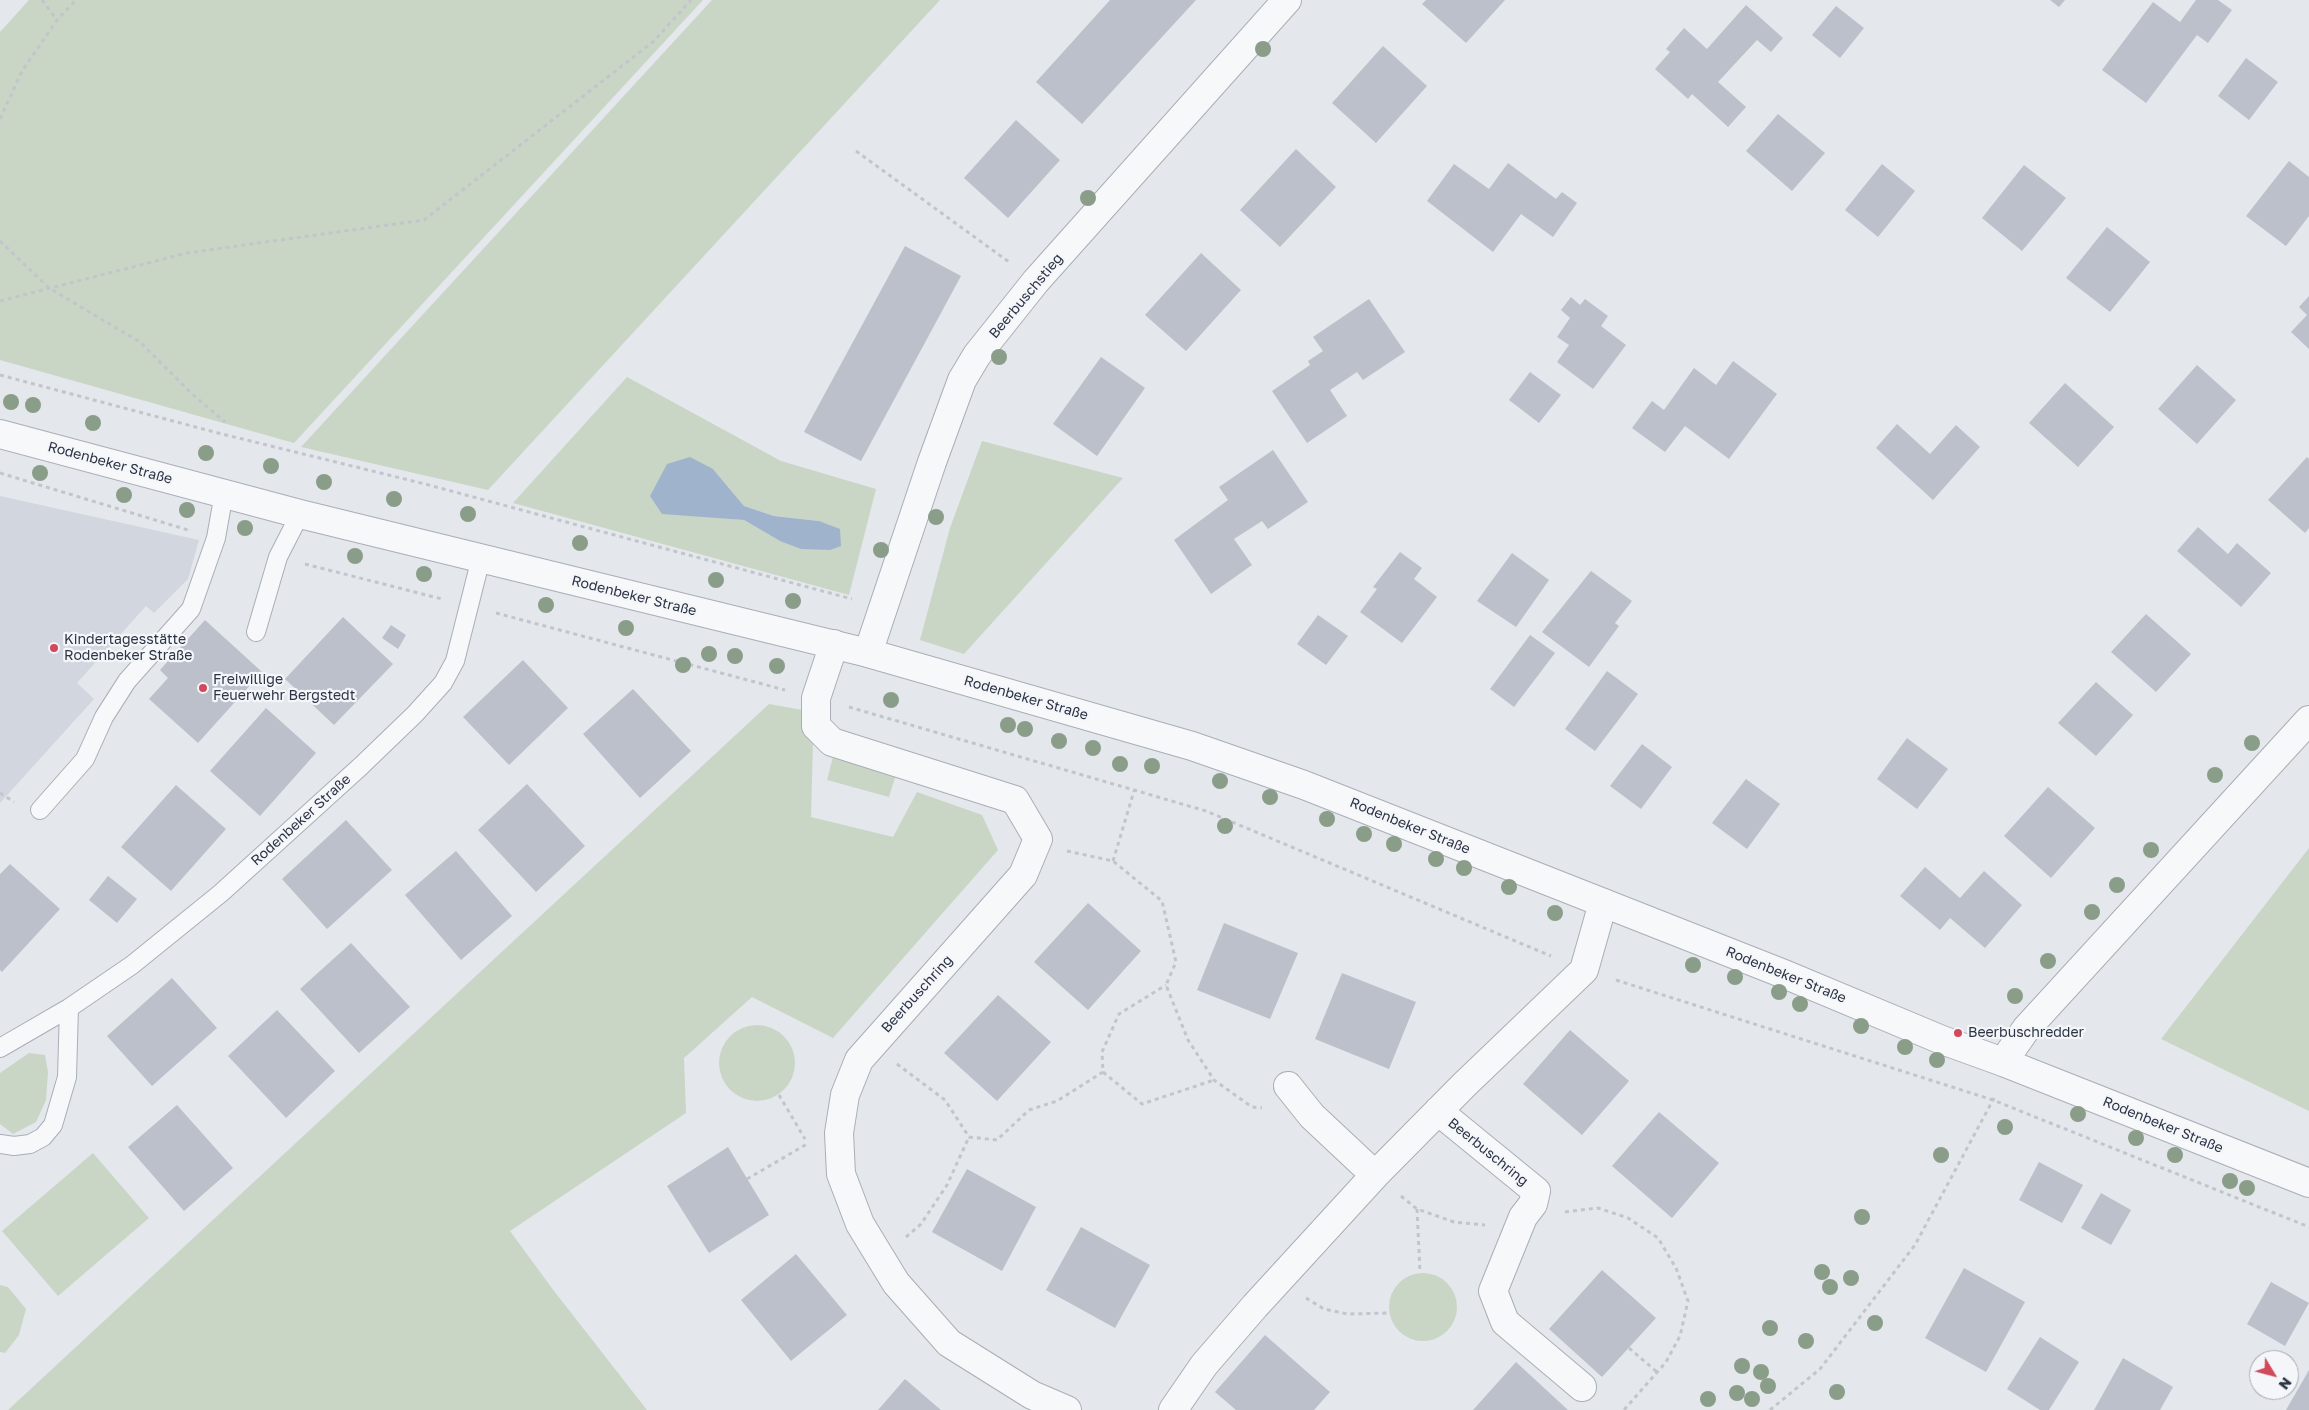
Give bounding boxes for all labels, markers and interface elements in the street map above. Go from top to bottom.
street label: Beerbuschstieg [986,250,1066,342]
street label: Rodenbeker Straße [46,438,174,488]
street label: Rodenbeker Straße [570,572,698,620]
place label: Kindertagesstätte Rodenbeker Straße [64,632,192,664]
marker: Kindertagesstätte Rodenbeker Straße [48,642,60,654]
place label: Freiwillige Feuerwehr Bergstedt [213,672,355,704]
street label: Rodenbeker Straße [962,672,1090,724]
marker: Freiwillige Feuerwehr Bergstedt [197,682,209,694]
street label: Rodenbeker Straße [248,771,354,869]
street label: Rodenbeker Straße [1347,794,1473,858]
street label: Rodenbeker Straße [1723,943,1849,1007]
street label: Beerbuschring [878,952,956,1036]
place label: Beerbuschredder [1968,1025,2084,1041]
marker: Beerbuschredder [1952,1027,1964,1039]
street label: Rodenbeker Straße [2100,1093,2226,1157]
street label: Beerbuschring [1445,1115,1531,1189]
north arrow [2249,1350,2299,1400]
text: N [2276,1374,2296,1393]

